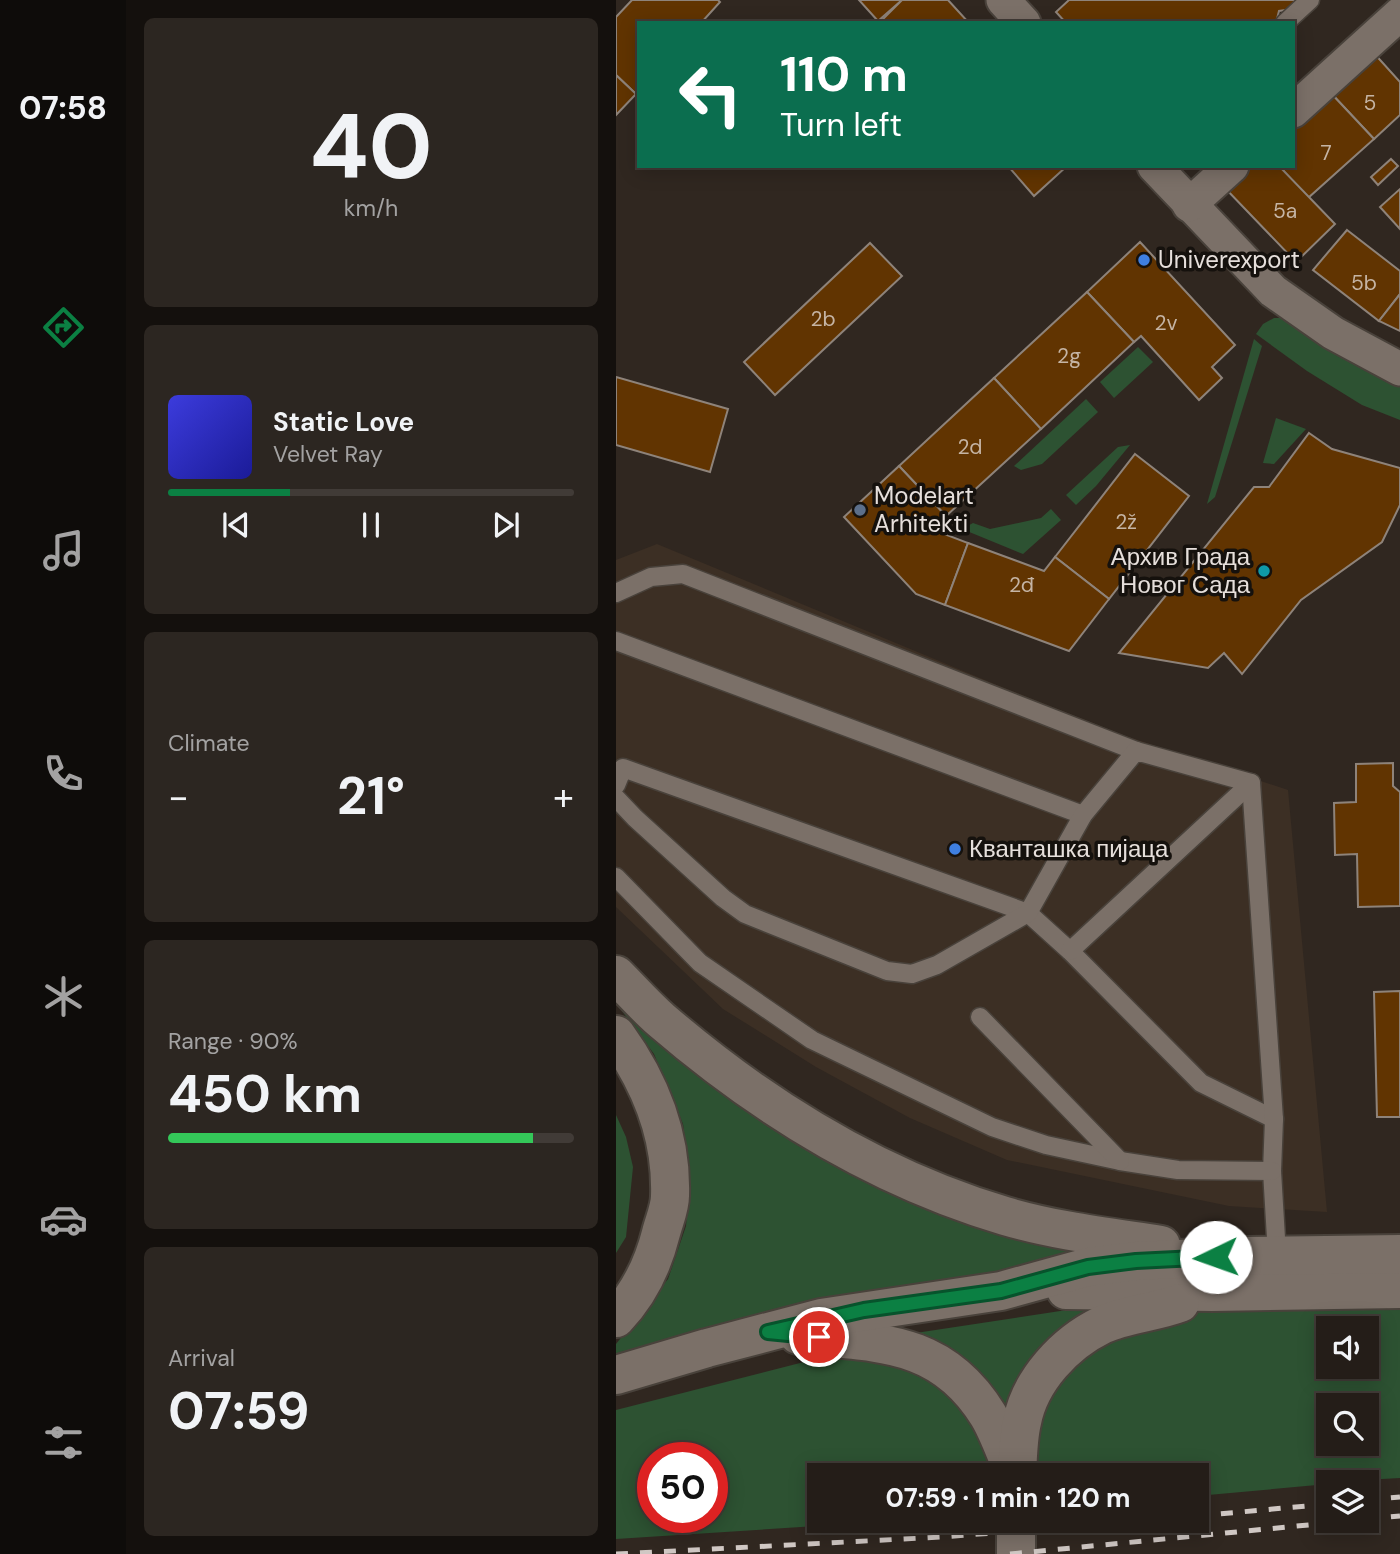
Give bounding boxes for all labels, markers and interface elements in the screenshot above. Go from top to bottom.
text: 110 m [780,42,908,106]
icon: left [665,49,756,140]
text: 07:58 [19,87,107,129]
text: 40 [309,88,433,206]
house number: 5 [1364,89,1376,117]
text: Turn left [780,104,902,146]
house number: 7 [1320,139,1332,167]
text: km/h [344,193,398,223]
house number: 5a [1273,197,1297,225]
place label: Univerexport [1158,244,1300,275]
marker: Univerexport [1136,252,1152,268]
house number: 5b [1351,269,1377,297]
icon: directions [39,303,88,352]
house number: 2b [810,305,836,333]
house number: 2v [1154,309,1178,337]
house number: 2g [1057,342,1081,370]
text: Static Love [273,405,414,439]
house number: 2d [958,433,982,461]
text: Velvet Ray [273,439,383,469]
place label: Modelart Arhitekti [874,480,974,539]
marker: Modelart Arhitekti [852,502,868,518]
icon: previous [217,506,255,544]
icon: pause [352,506,390,544]
icon: next [487,506,525,544]
house number: 2ž [1115,508,1137,536]
icon: music [39,526,88,575]
place label: Архив Града Новог Сада [1111,541,1251,600]
marker: Архив Града Новог Сада [1256,563,1272,579]
house number: 2đ [1009,571,1035,599]
text: Climate [168,728,250,758]
icon: phone [39,749,88,798]
text: 21° [337,762,405,830]
text: − [168,772,189,822]
text: + [553,772,574,822]
place label: Кванташка пијаца [969,833,1169,864]
marker: Кванташка пијаца [947,841,963,857]
icon: climate [39,972,88,1021]
text: Range · 90% [168,1026,298,1056]
text: 450 km [168,1060,362,1128]
icon: car [39,1195,88,1244]
position arrow [1179,1220,1253,1294]
pin [789,1307,849,1367]
map controls [1316,1316,1379,1533]
button: sound [1316,1316,1379,1379]
icon: arrive [800,1318,838,1356]
text: Arrival [168,1343,235,1373]
text: 07:59 [168,1377,310,1445]
button: search [1316,1393,1379,1456]
icon: filters [39,1418,88,1467]
speed limit sign: 50 [637,1442,728,1533]
button: layers [1316,1470,1379,1533]
text: 07:59 · 1 min · 120 m [886,1481,1130,1515]

